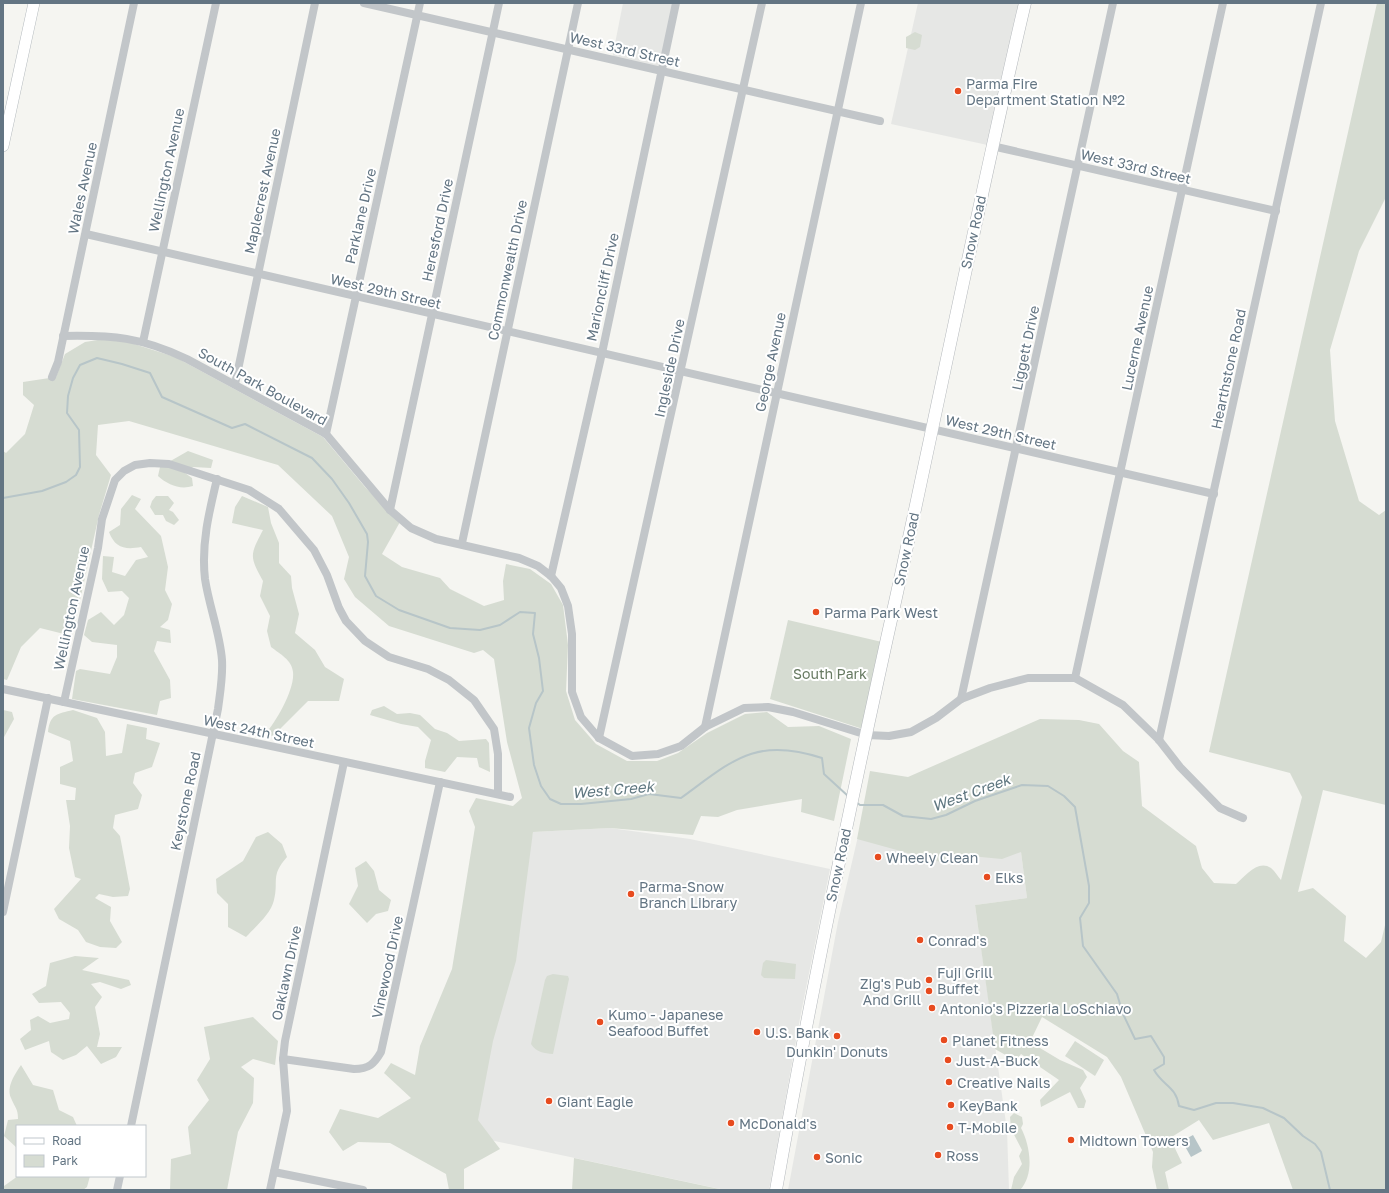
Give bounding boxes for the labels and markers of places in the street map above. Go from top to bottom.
place label: Parma Fire Department Station №2 [966,75,1125,108]
marker: Parma Fire Department Station №2 [953,86,963,96]
place label: Parma Park West [824,604,938,621]
marker: Parma Park West [811,607,821,617]
place label: Wheely Clean [886,849,978,866]
marker: Wheely Clean [873,852,883,862]
place label: Elks [995,869,1023,886]
marker: Elks [982,872,992,882]
place label: Parma-Snow Branch Library [639,878,737,911]
marker: Parma-Snow Branch Library [626,889,636,899]
place label: Conrad's [928,932,987,949]
marker: Conrad's [915,935,925,945]
place label: Fuji Grill Buffet [937,964,993,997]
place label: Zig's Pub And Grill [860,975,921,1008]
marker: Fuji Grill Buffet [924,975,934,985]
marker: Zig's Pub And Grill [924,986,934,996]
place label: Antonio's Pizzeria LoSchiavo [940,1000,1131,1017]
marker: Antonio's Pizzeria LoSchiavo [927,1003,937,1013]
place label: Kumo - Japanese Seafood Buffet [608,1006,723,1039]
marker: Kumo - Japanese Seafood Buffet [595,1017,605,1027]
place label: U.S. Bank [765,1024,829,1041]
marker: U.S. Bank [752,1027,762,1037]
marker: Dunkin' Donuts [832,1031,842,1041]
place label: Planet Fitness [952,1032,1049,1049]
marker: Planet Fitness [939,1035,949,1045]
place label: Dunkin' Donuts [786,1043,888,1060]
place label: Just-A-Buck [956,1052,1038,1069]
marker: Just-A-Buck [943,1055,953,1065]
place label: Creative Nails [957,1074,1050,1091]
marker: Creative Nails [944,1077,954,1087]
place label: Giant Eagle [557,1093,633,1110]
marker: Giant Eagle [544,1096,554,1106]
place label: KeyBank [959,1097,1018,1114]
marker: KeyBank [946,1100,956,1110]
place label: McDonald's [739,1115,817,1132]
marker: McDonald's [726,1118,736,1128]
place label: T-Mobile [958,1119,1017,1136]
marker: T-Mobile [945,1122,955,1132]
place label: Midtown Towers [1079,1132,1189,1149]
marker: Midtown Towers [1066,1135,1076,1145]
place label: Ross [946,1147,979,1164]
place label: Sonic [825,1149,863,1166]
marker: Ross [933,1150,943,1160]
marker: Sonic [812,1152,822,1162]

